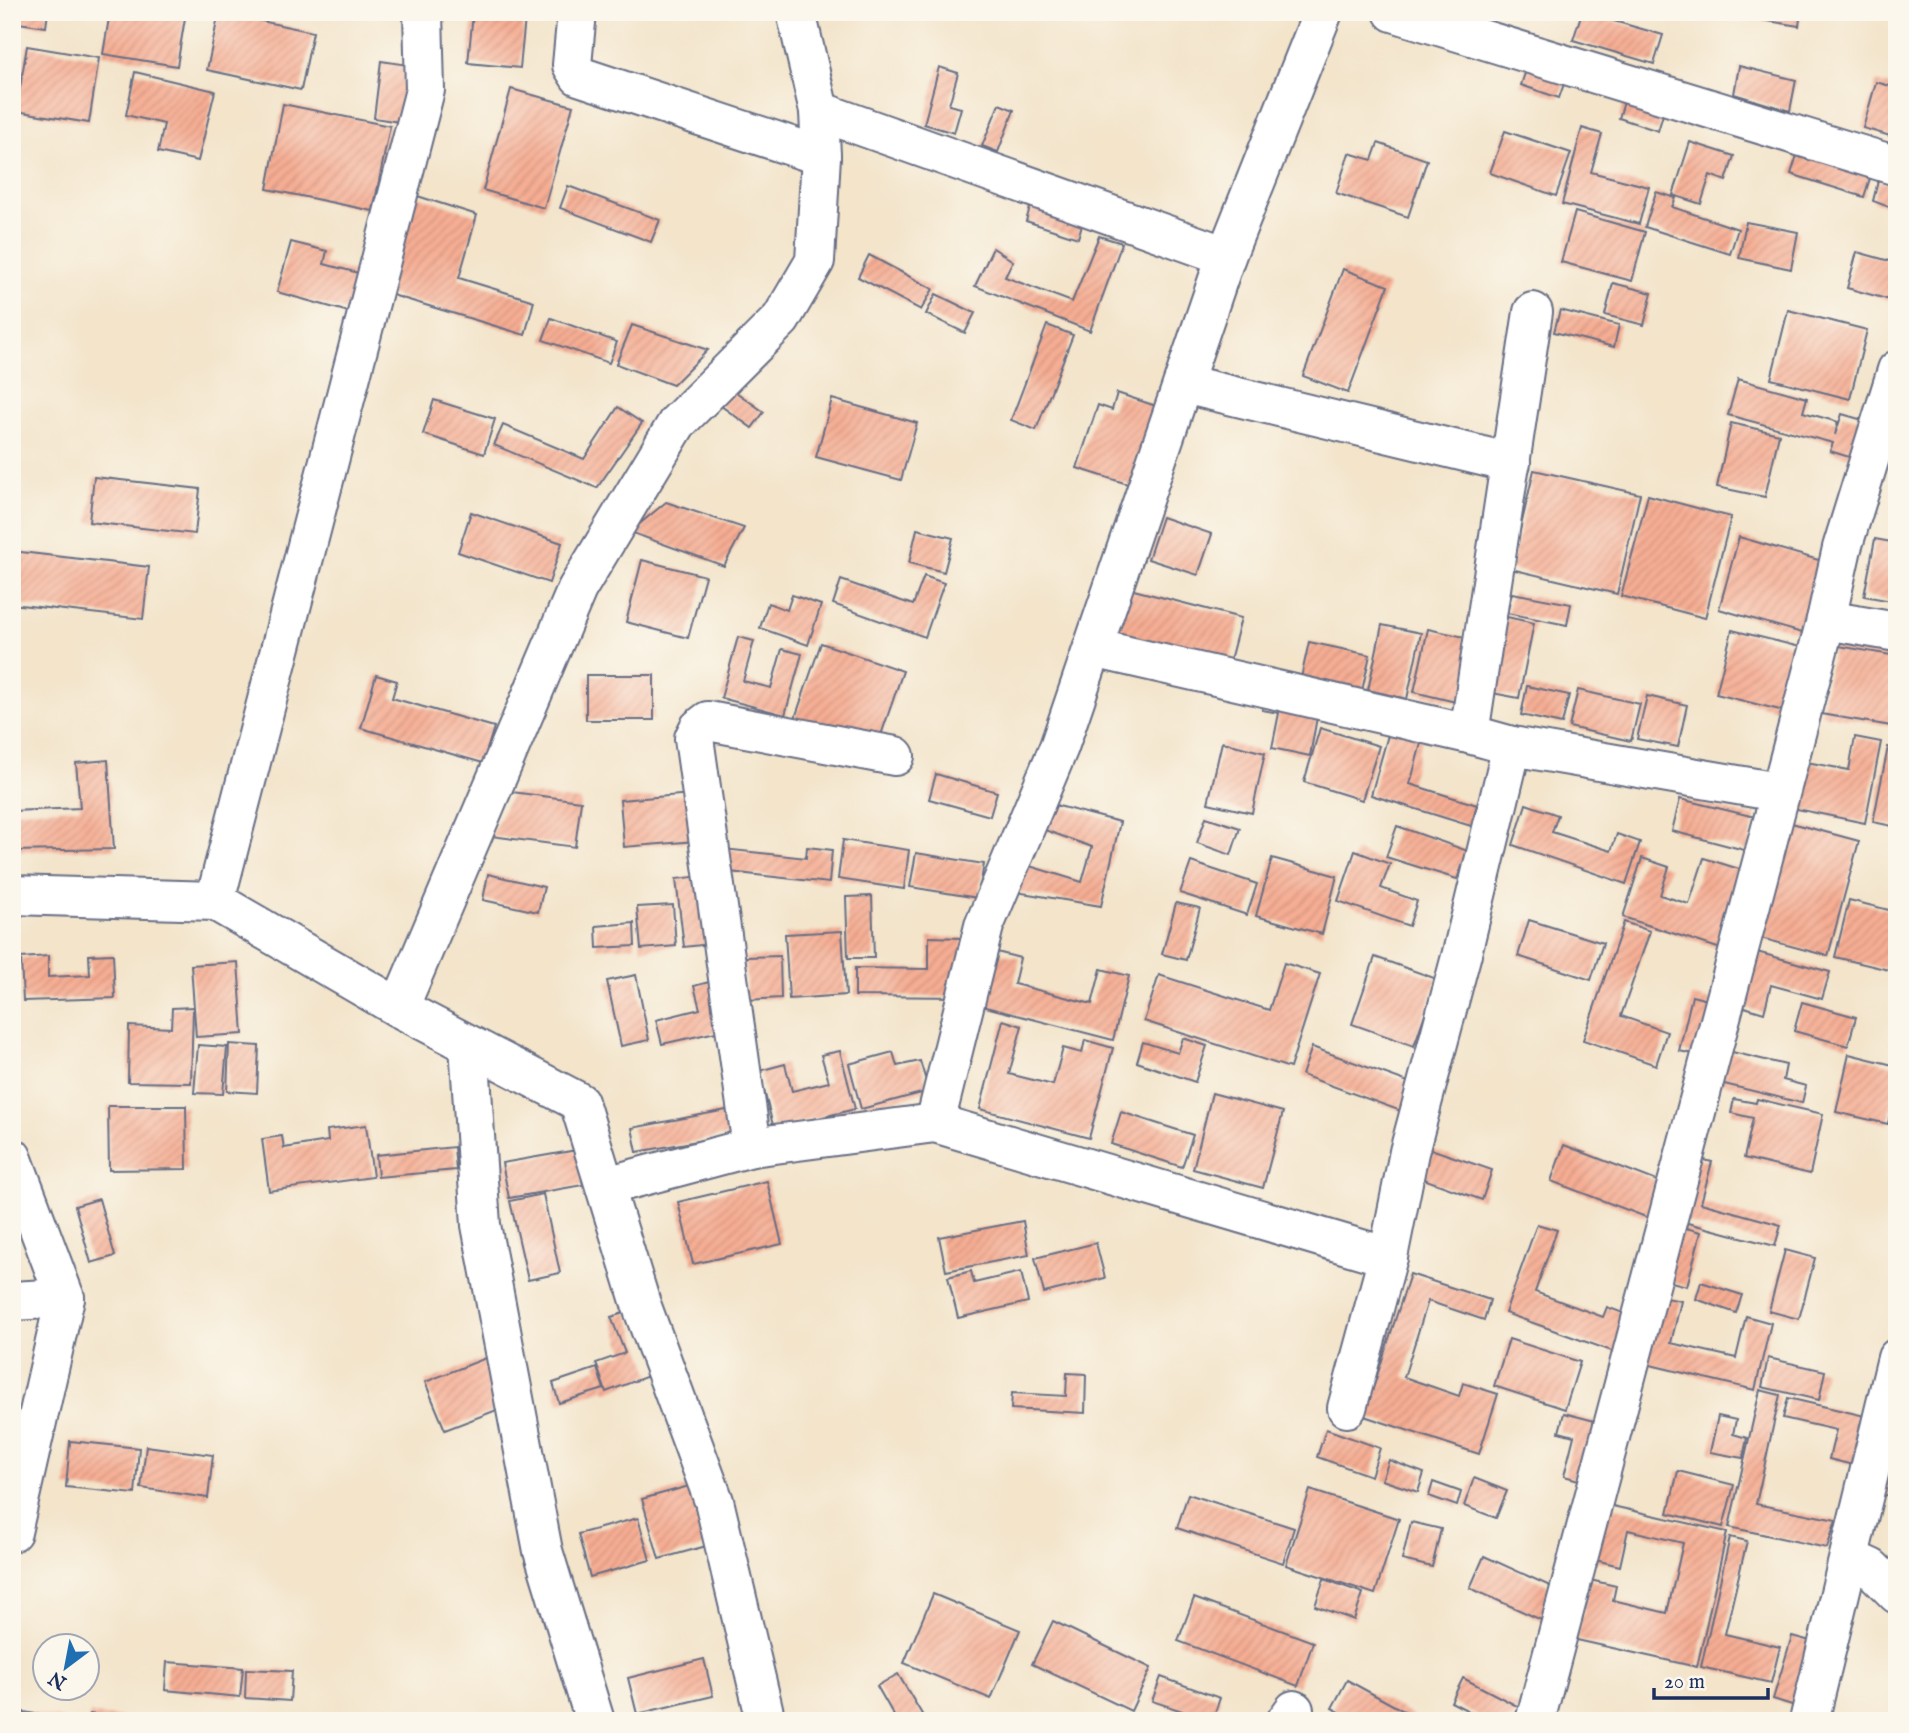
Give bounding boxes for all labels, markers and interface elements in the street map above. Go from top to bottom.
north arrow [32,1632,102,1702]
scale bar [1654,1656,1767,1700]
text: N [44,1665,72,1695]
text: 20 m [1664,1669,1705,1696]

